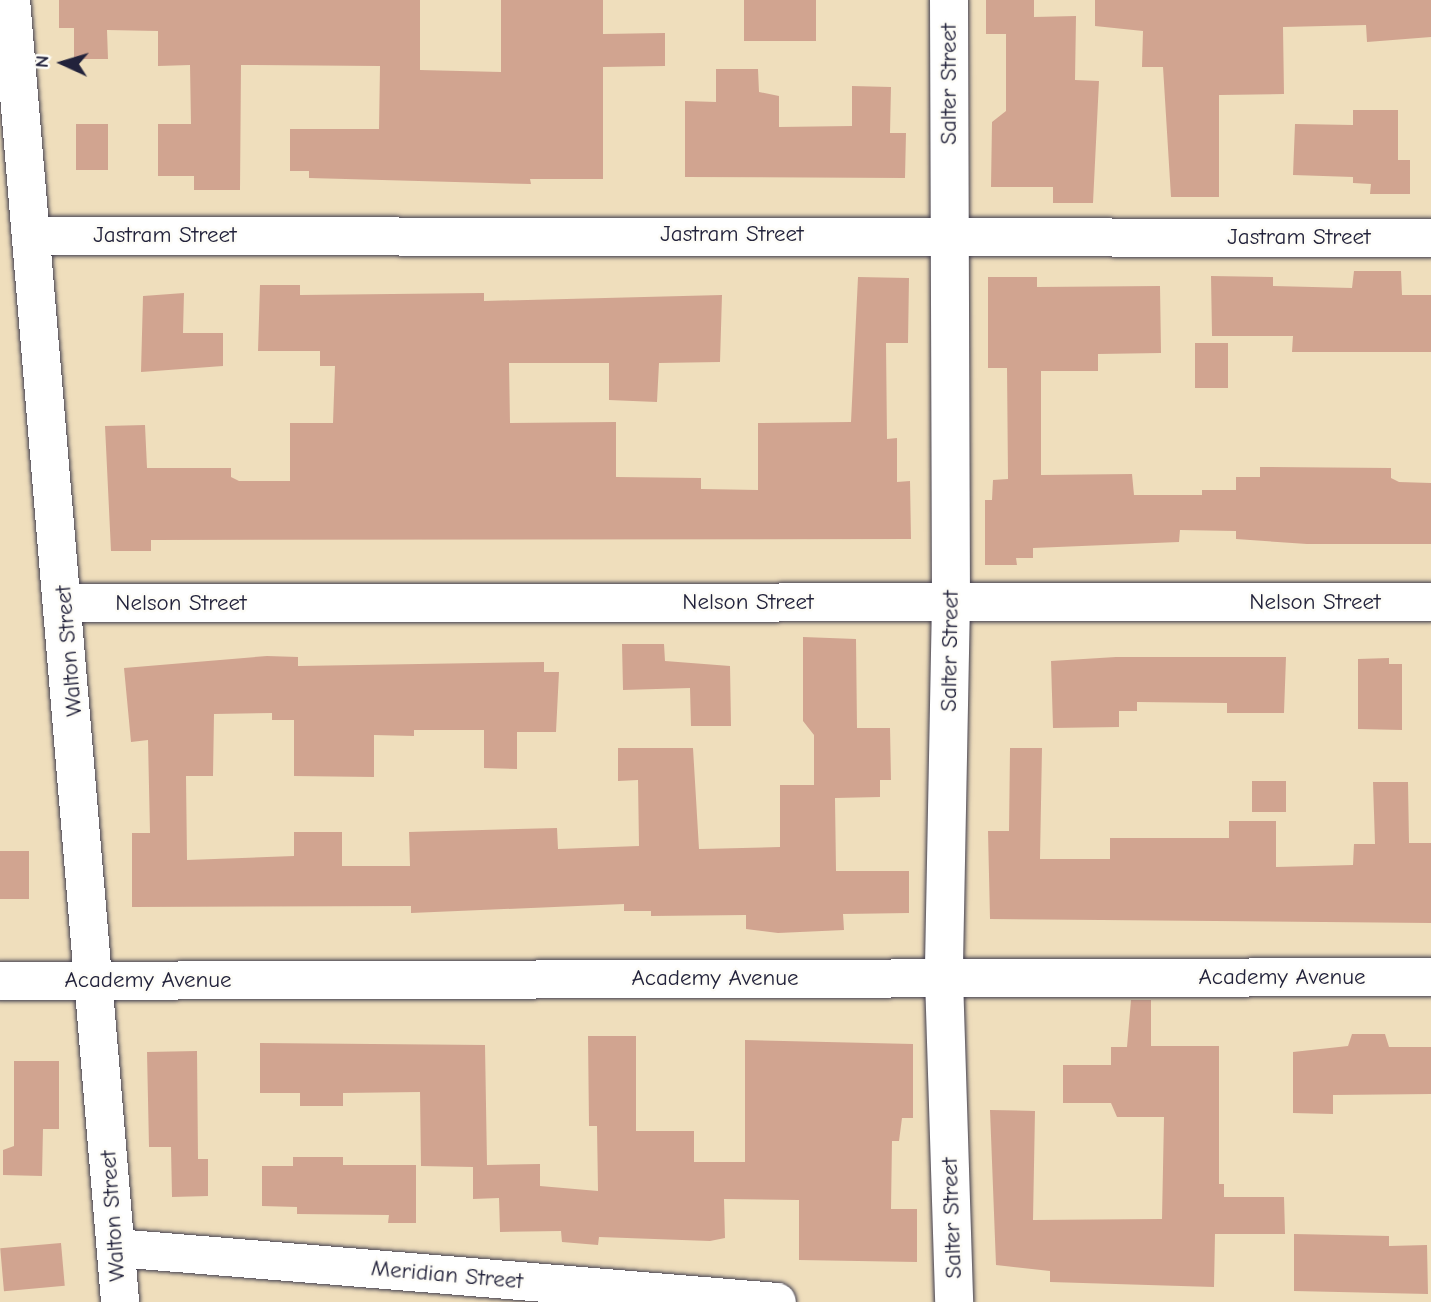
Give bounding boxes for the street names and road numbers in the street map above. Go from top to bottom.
street label: Salter Street [935,23,963,145]
street label: Jastram Street [660,220,804,248]
street label: Jastram Street [93,221,237,249]
street label: Jastram Street [1227,223,1371,251]
street label: Walton Street [50,584,88,718]
street label: Nelson Street [682,588,814,616]
street label: Nelson Street [1249,588,1381,616]
street label: Nelson Street [115,589,247,617]
street label: Salter Street [935,590,965,712]
street label: Academy Avenue [1198,963,1366,991]
street label: Academy Avenue [631,964,799,992]
street label: Academy Avenue [64,966,232,994]
street label: Walton Street [95,1150,131,1282]
street label: Salter Street [936,1157,968,1279]
street label: Meridian Street [370,1255,524,1295]

